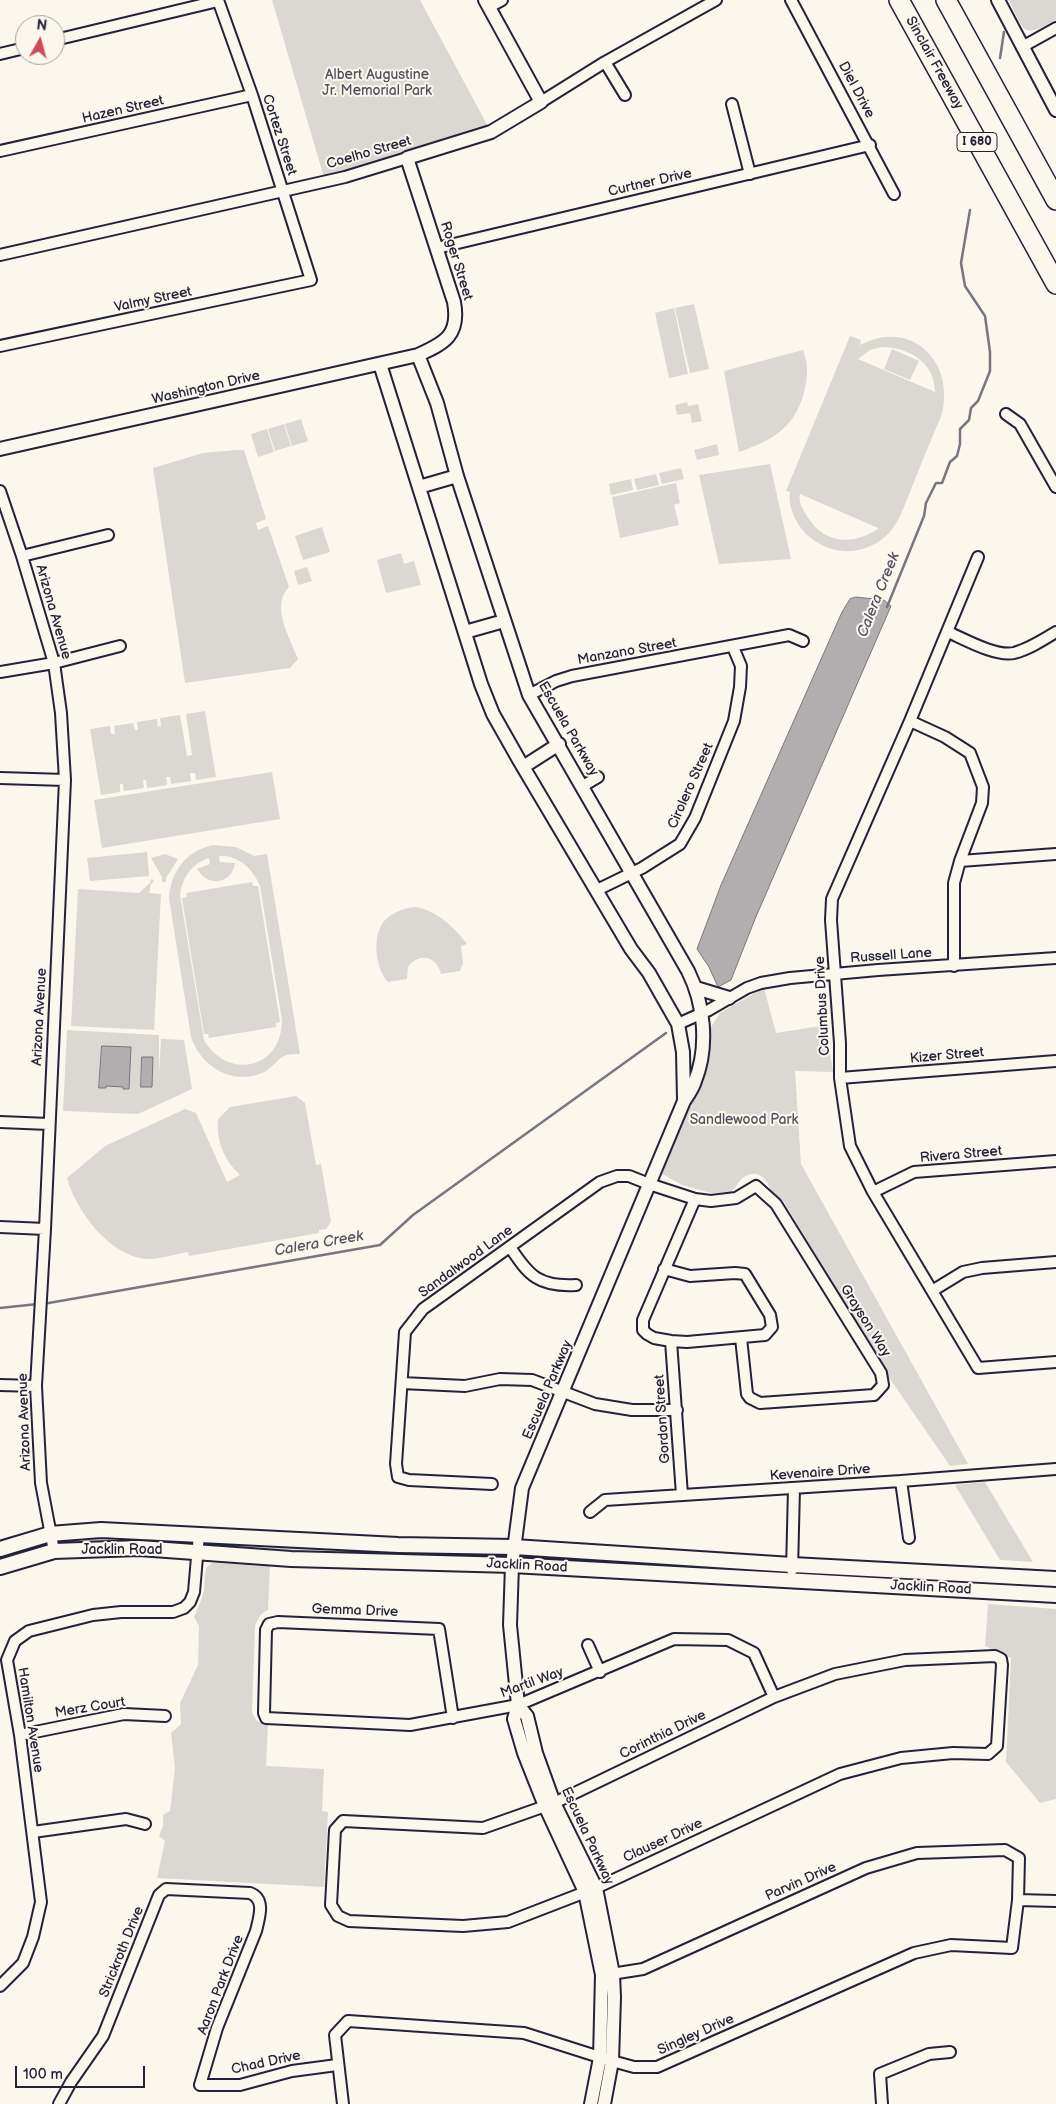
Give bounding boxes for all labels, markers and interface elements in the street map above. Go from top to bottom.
street label: Sinclair Freeway [902,14,966,112]
north arrow [15,15,65,65]
text: N [36,17,48,35]
street label: Diel Drive [834,59,878,121]
park label: Albert Augustine Jr. Memorial Park [322,67,432,100]
street label: Hazen Street [81,92,165,128]
street label: Cortez Street [258,92,300,178]
road number: I 680 [957,132,997,152]
street label: Coelho Street [325,133,413,173]
street label: Curtner Drive [607,165,693,201]
street label: Roger Street [436,220,476,302]
street label: Valmy Street [113,284,193,316]
street label: Washington Drive [150,367,262,409]
water label: Calera Creek [854,550,904,640]
street label: Arizona Avenue [31,563,75,661]
street label: Manzano Street [576,635,678,669]
street label: Escuela Parkway [534,679,602,779]
street label: Cirolero Street [665,740,717,832]
street label: Russell Lane [850,945,932,967]
street label: Columbus Drive [812,956,834,1056]
street label: Arizona Avenue [29,968,51,1066]
street label: Kizer Street [909,1044,985,1068]
park label: Sandlewood Park [690,1112,798,1128]
street label: Rivera Street [919,1143,1003,1167]
street label: Sandalwood Lane [416,1222,516,1302]
water label: Calera Creek [273,1227,365,1261]
street label: Grayson Way [836,1282,894,1360]
street label: Escuela Parkway [520,1338,576,1442]
street label: Arizona Avenue [15,1373,35,1471]
street label: Gordon Street [652,1374,674,1464]
street label: Kevenaire Drive [769,1461,871,1485]
street label: Jacklin Road [81,1542,163,1558]
street label: Jacklin Road [486,1555,568,1577]
street label: Jacklin Road [890,1577,972,1599]
street label: Gemma Drive [311,1601,399,1621]
street label: Martil Way [498,1664,566,1702]
street label: Hamilton Avenue [13,1666,47,1774]
street label: Merz Court [54,1694,126,1722]
street label: Corinthia Drive [617,1707,709,1763]
street label: Escuela Parkway [557,1784,617,1888]
street label: Clauser Drive [621,1815,705,1867]
street label: Parvin Drive [763,1859,839,1905]
street label: Strickroth Drive [96,1904,148,2000]
street label: Aaron Park Drive [194,1933,248,2037]
street label: Singley Drive [655,2011,737,2059]
street label: Chad Drive [230,2047,302,2079]
scale bar [18,2056,148,2088]
text: 100 m [23,2065,63,2084]

